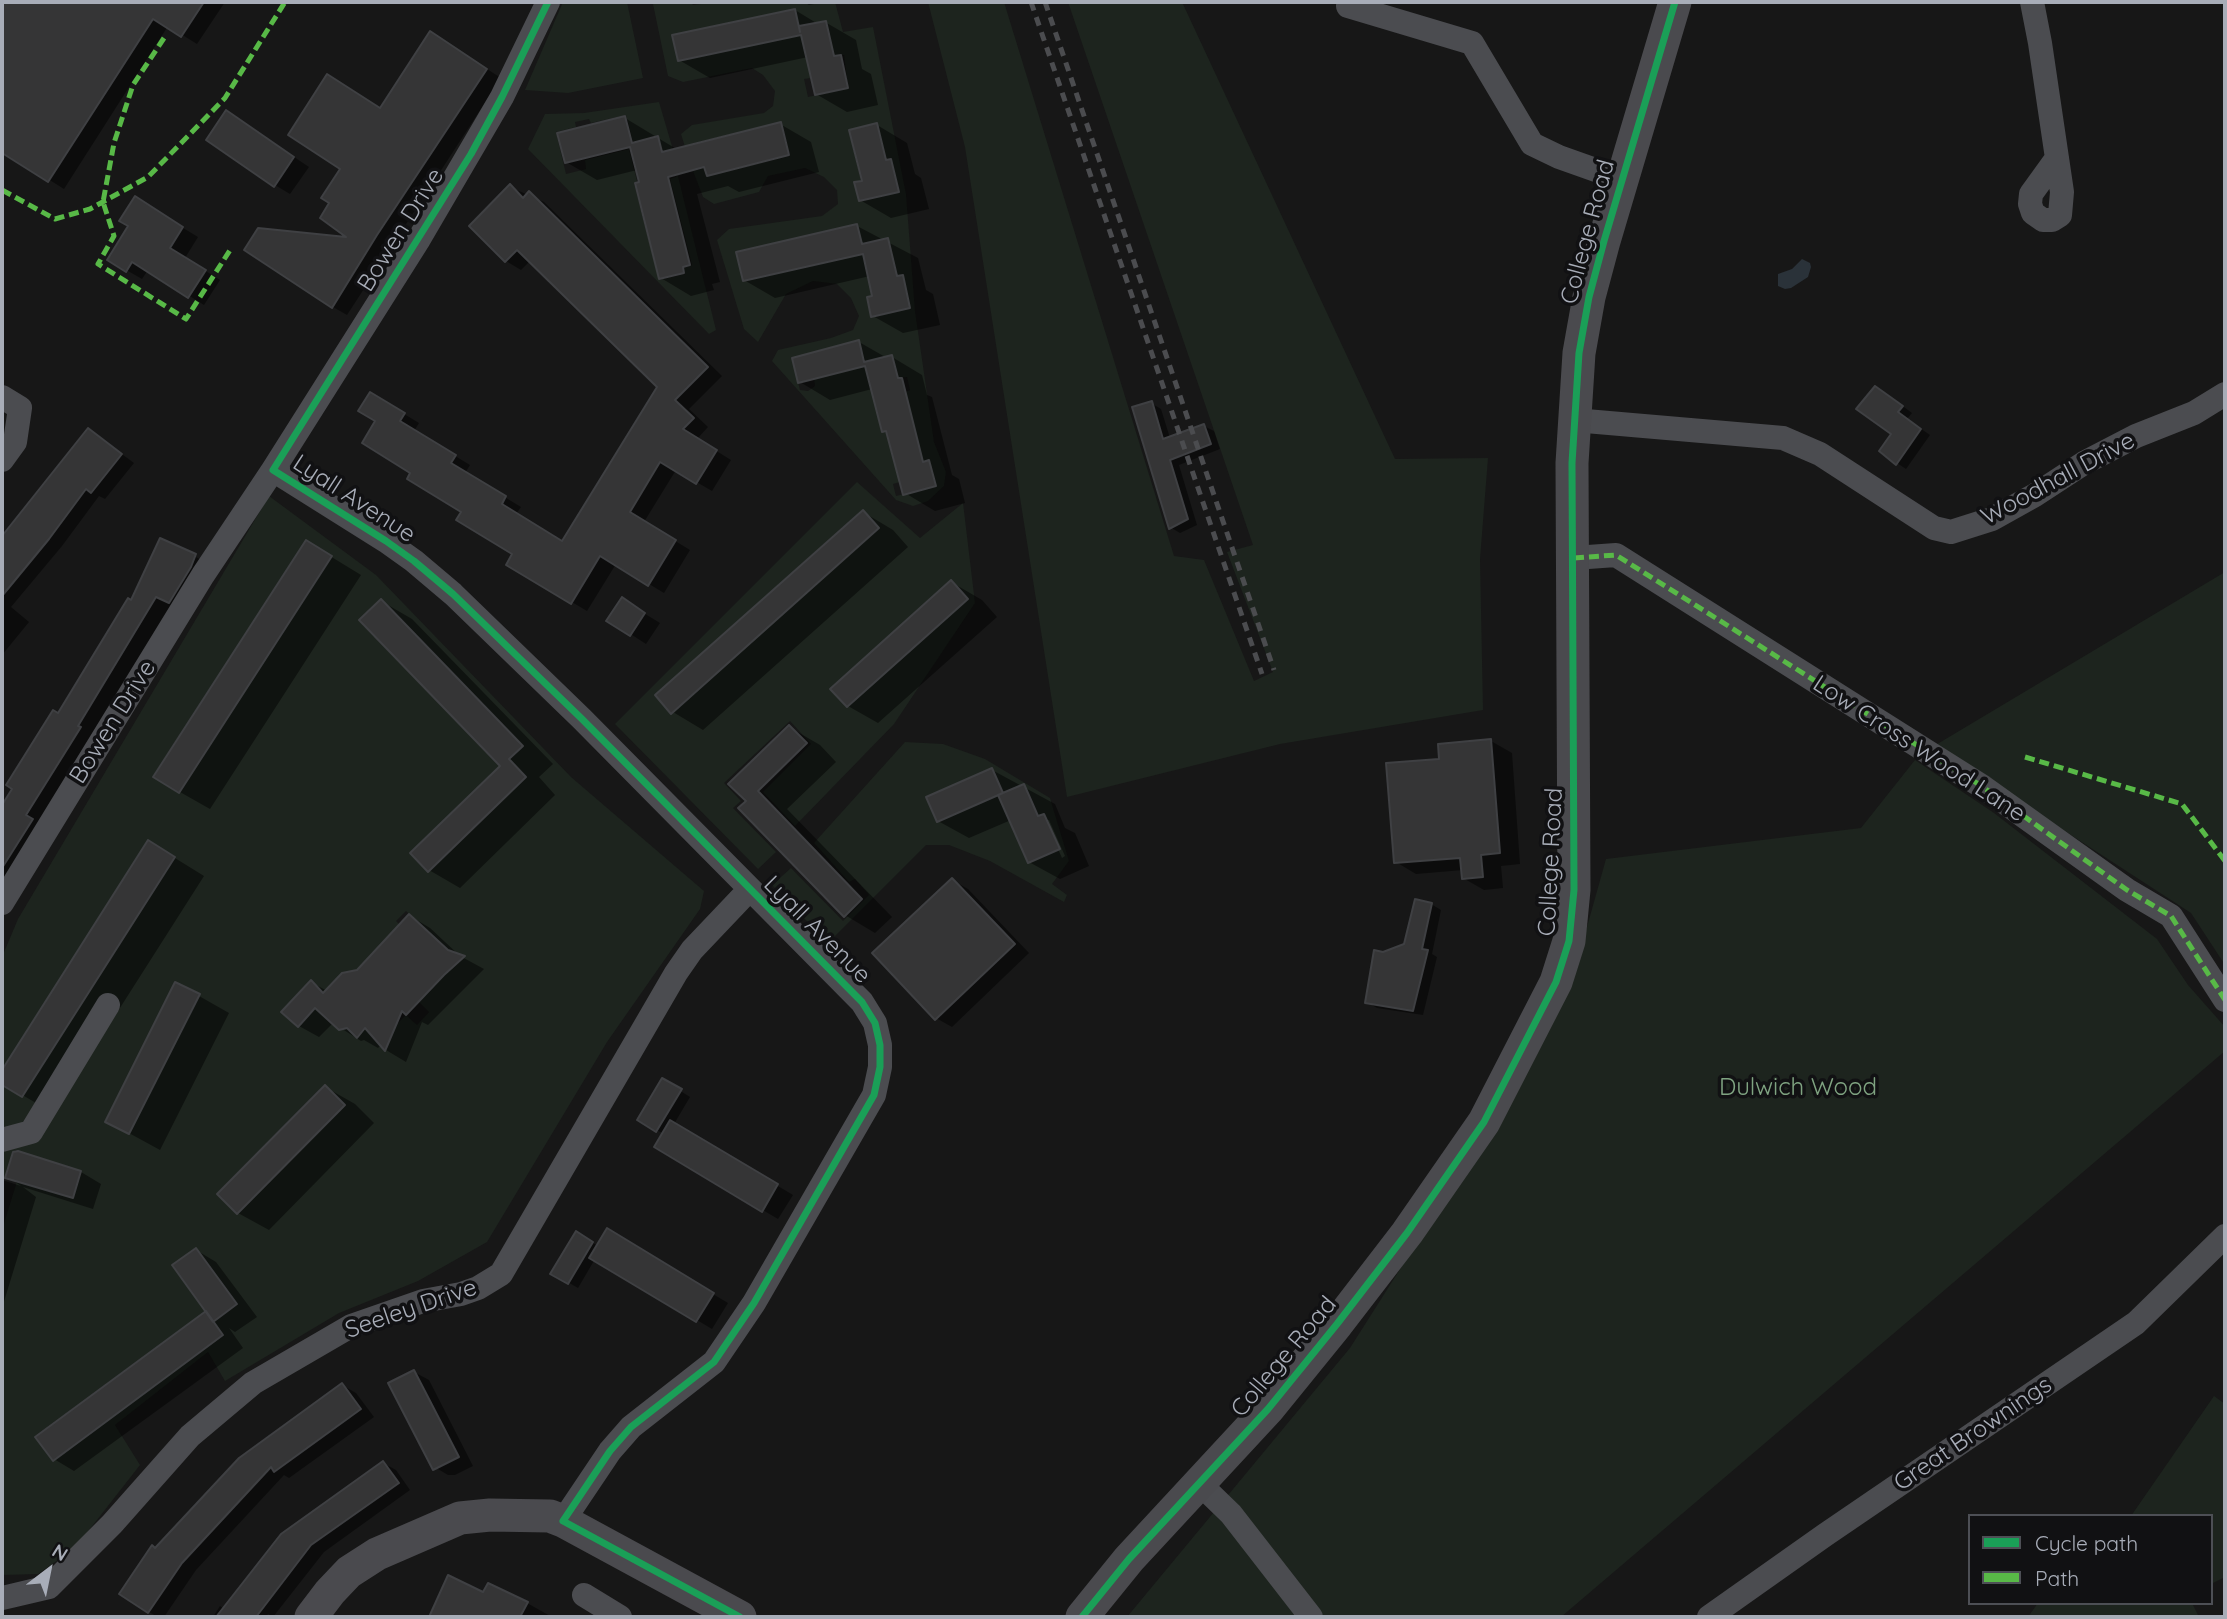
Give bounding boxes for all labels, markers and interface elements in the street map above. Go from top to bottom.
street label: College Road [1555,157,1621,307]
street label: Bowen Drive [352,163,450,297]
street label: Woodhall Drive [1976,426,2140,532]
street label: Lyall Avenue [287,449,421,549]
street label: Bowen Drive [64,655,162,789]
street label: Low Cross Wood Lane [1807,670,2031,828]
street label: College Road [1533,787,1569,937]
street label: Lyall Avenue [757,870,877,990]
park label: Dulwich Wood [1719,1074,1877,1102]
street label: Seeley Drive [341,1273,481,1345]
street label: College Road [1225,1291,1343,1423]
street label: Great Brownings [1889,1371,2057,1497]
legend [1968,1514,2213,1605]
text: Cycle path [2035,1530,2138,1556]
north arrow [14,1535,84,1605]
text: N [48,1538,72,1566]
text: Path [2035,1565,2079,1591]

